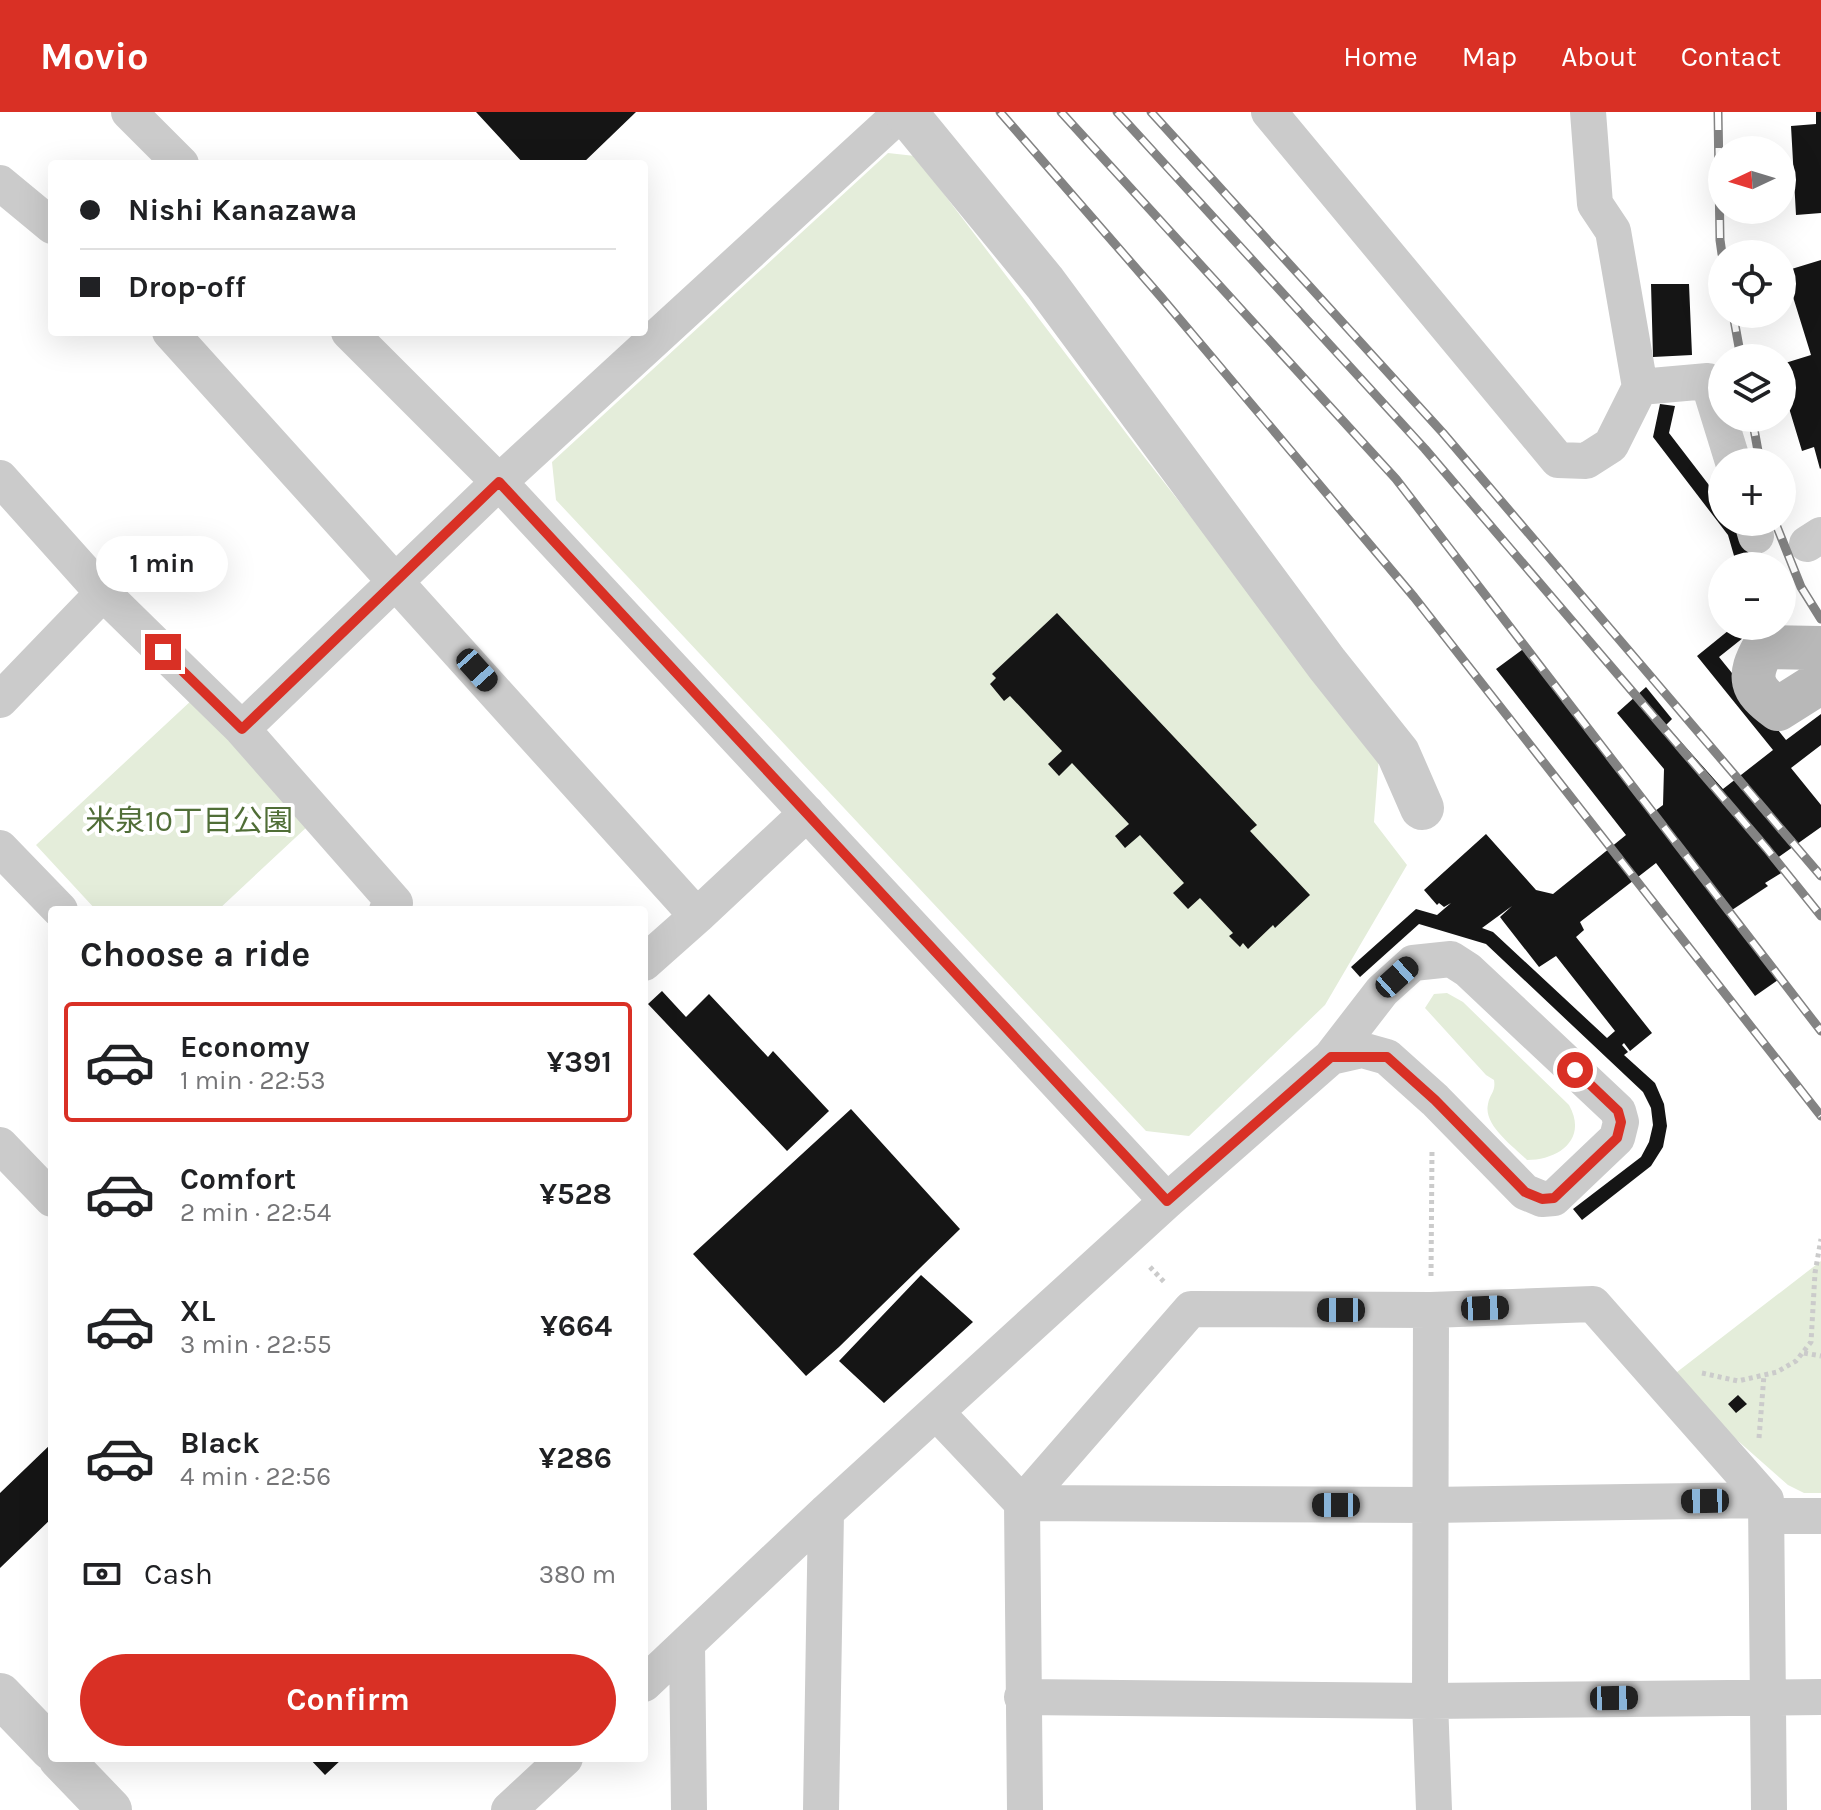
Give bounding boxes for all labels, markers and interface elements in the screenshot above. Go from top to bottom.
text: Movio [40,34,148,79]
text: Home [1343,40,1418,73]
text: Map [1462,40,1517,73]
text: About [1561,40,1637,73]
text: Contact [1681,40,1781,73]
north arrow [1708,136,1796,224]
map controls [1708,136,1796,640]
text: Nishi Kanazawa [128,192,357,228]
button: locate [1708,240,1796,328]
text: Drop-off [128,269,246,305]
button: layers [1708,344,1796,432]
button: + [1708,448,1796,536]
callout: 1 min [97,536,229,592]
text: 1 min [129,548,195,579]
button: − [1708,552,1796,640]
route end [145,634,181,670]
car [452,644,502,696]
park label: 米泉10丁目公園 [85,803,293,839]
text: Choose a ride [80,933,310,975]
car [1371,952,1423,1002]
icon: car [84,1026,156,1098]
text: Economy [180,1029,310,1065]
text: ¥391 [547,1044,612,1080]
route start [1557,1052,1593,1088]
text: 1 min · 22:53 [180,1065,326,1096]
icon: car [84,1158,156,1230]
text: Comfort [180,1161,296,1197]
text: ¥528 [539,1176,612,1212]
text: 2 min · 22:54 [180,1197,331,1228]
icon: car [84,1290,156,1362]
text: XL [180,1293,215,1329]
car [1461,1295,1509,1321]
car [1317,1298,1365,1322]
text: ¥664 [540,1308,612,1344]
text: 3 min · 22:55 [180,1329,332,1360]
icon: car [84,1422,156,1494]
text: Black [180,1425,260,1461]
text: ¥286 [539,1440,612,1476]
text: 4 min · 22:56 [180,1461,331,1492]
car [1681,1489,1729,1513]
car [1312,1493,1360,1517]
icon: cash [80,1552,124,1596]
text: Cash [144,1556,213,1592]
text: 380 m [539,1559,616,1590]
button: Confirm [80,1654,616,1746]
car [1590,1686,1638,1710]

